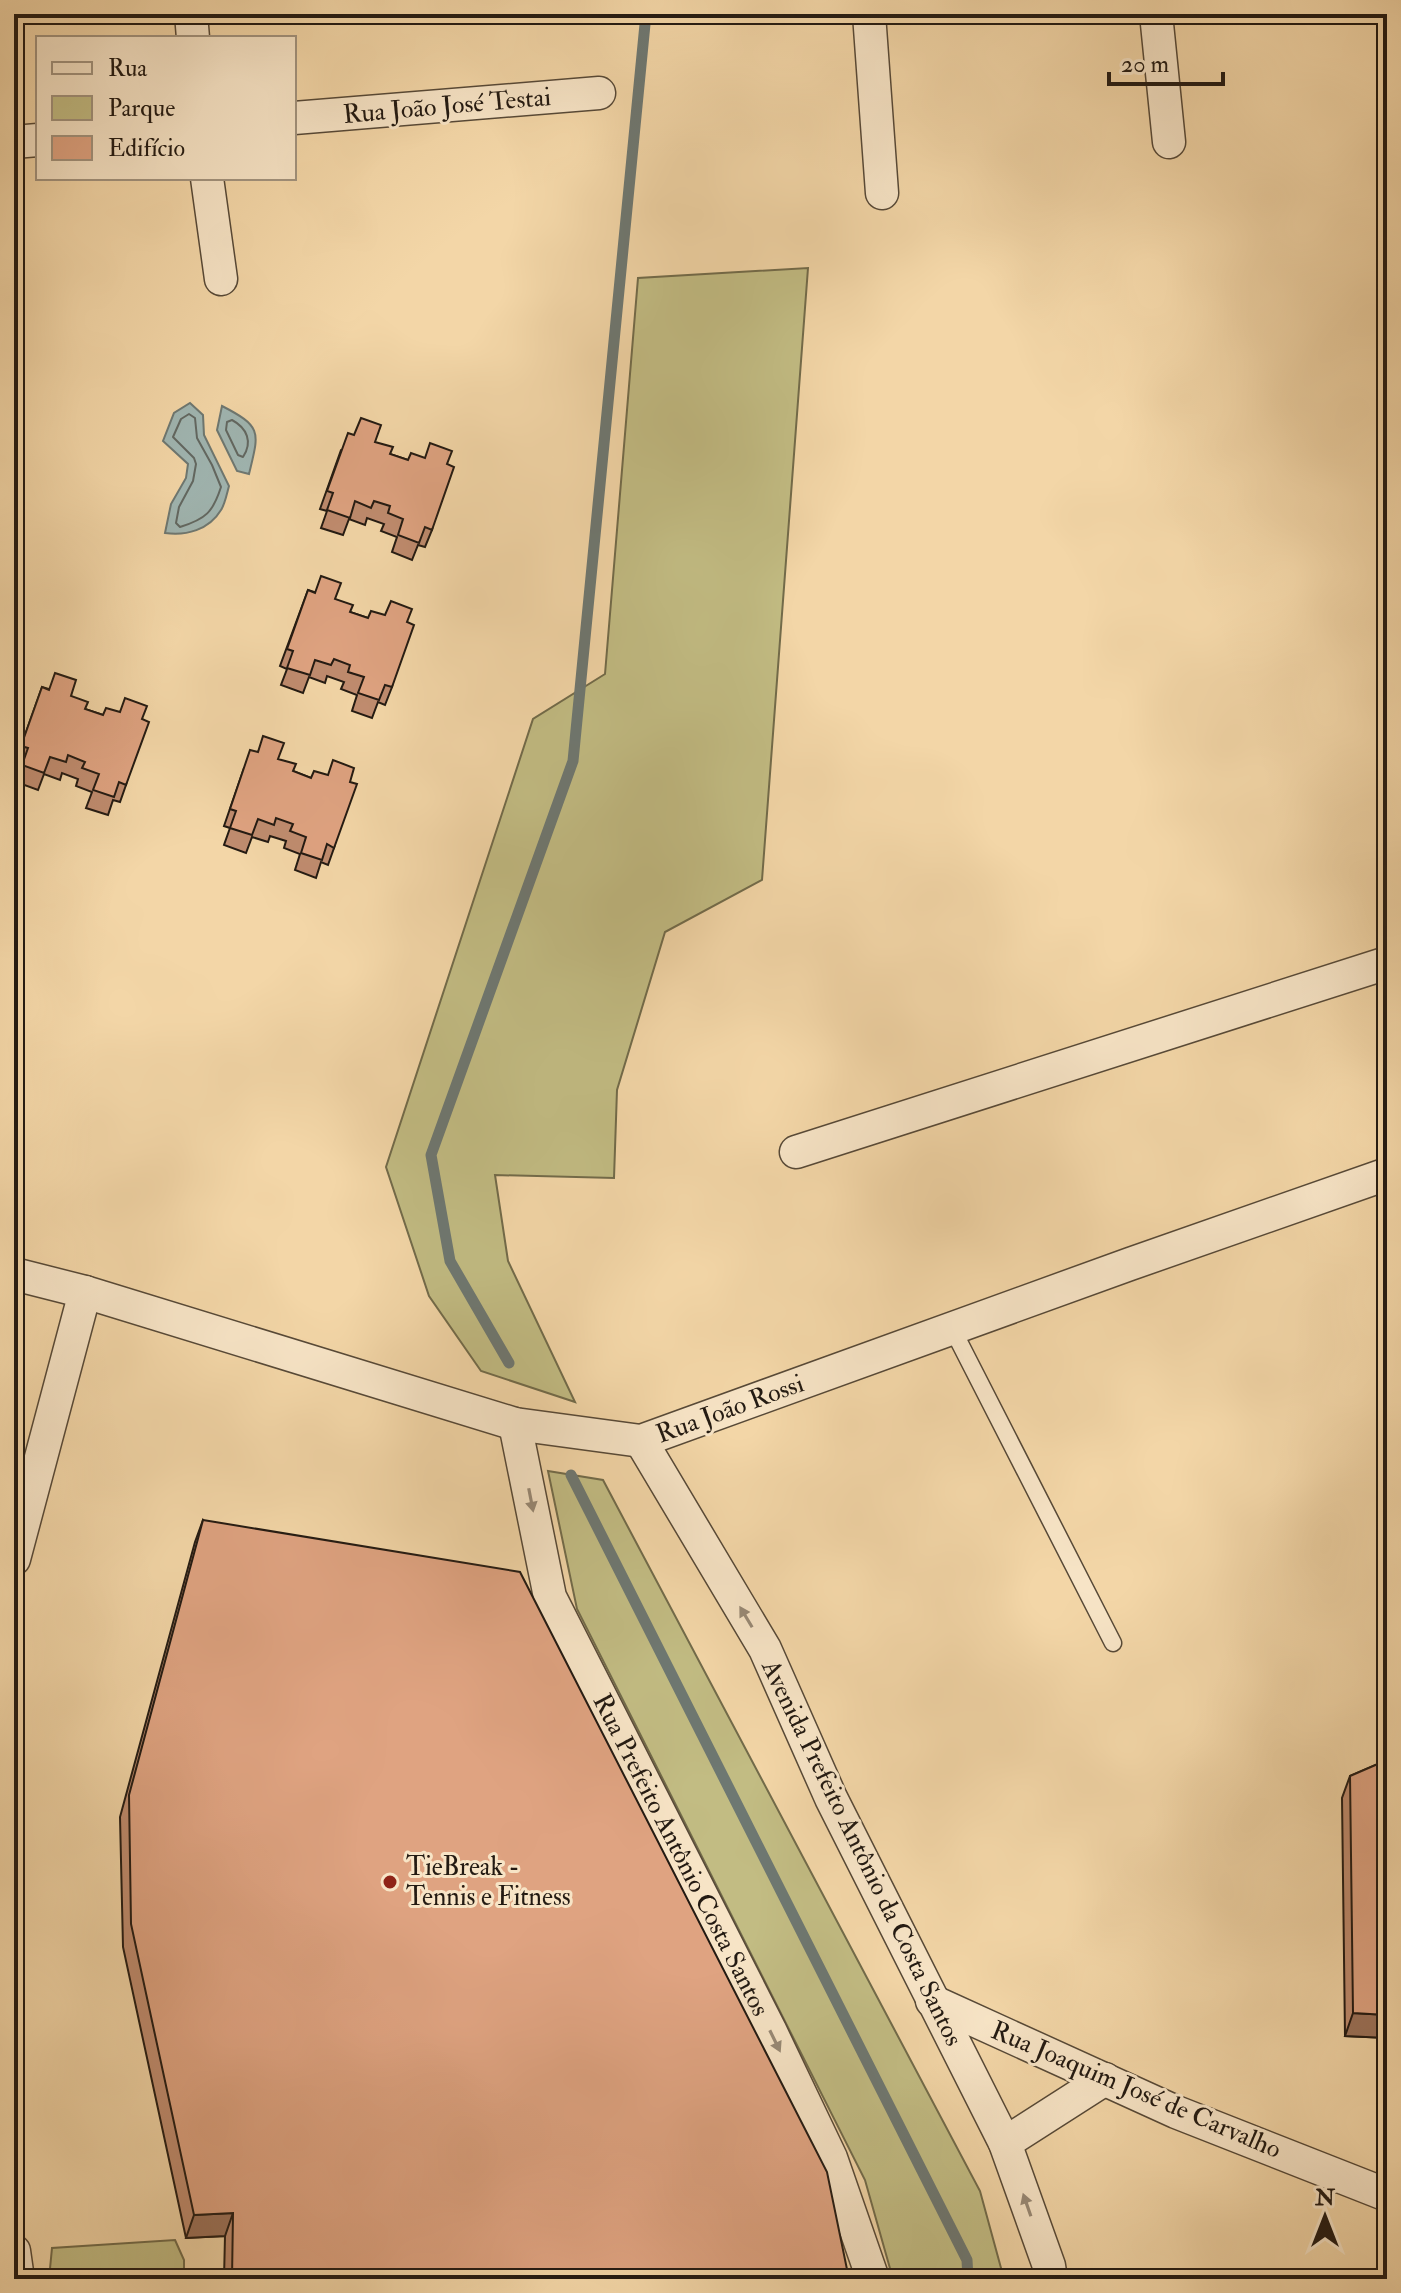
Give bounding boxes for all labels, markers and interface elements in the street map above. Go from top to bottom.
legend [36,36,296,180]
scale bar [1109,36,1223,86]
text: 20 m [1121,49,1170,80]
text: Rua [108,53,148,84]
street label: Rua João José Testai [342,81,552,131]
text: Parque [108,93,175,124]
text: Edifício [108,133,185,164]
street label: Rua João Rossi [652,1367,808,1451]
one-way arrow [525,1488,538,1513]
one-way arrow [739,1606,753,1629]
street label: Avenida Prefeito Antônio da Costa Santos [754,1654,970,2051]
street label: Rua Prefeito Antônio Costa Santos [586,1688,776,2022]
place label: TieBreak - Tennis e Fitness [406,1851,571,1913]
marker: TieBreak - Tennis e Fitness [381,1873,399,1891]
street label: Rua Joaquim José de Carvalho [986,2014,1286,2166]
one-way arrow [768,2029,782,2052]
north arrow [1285,2177,1365,2257]
text: N [1314,2184,1335,2212]
one-way arrow [1021,2193,1033,2217]

